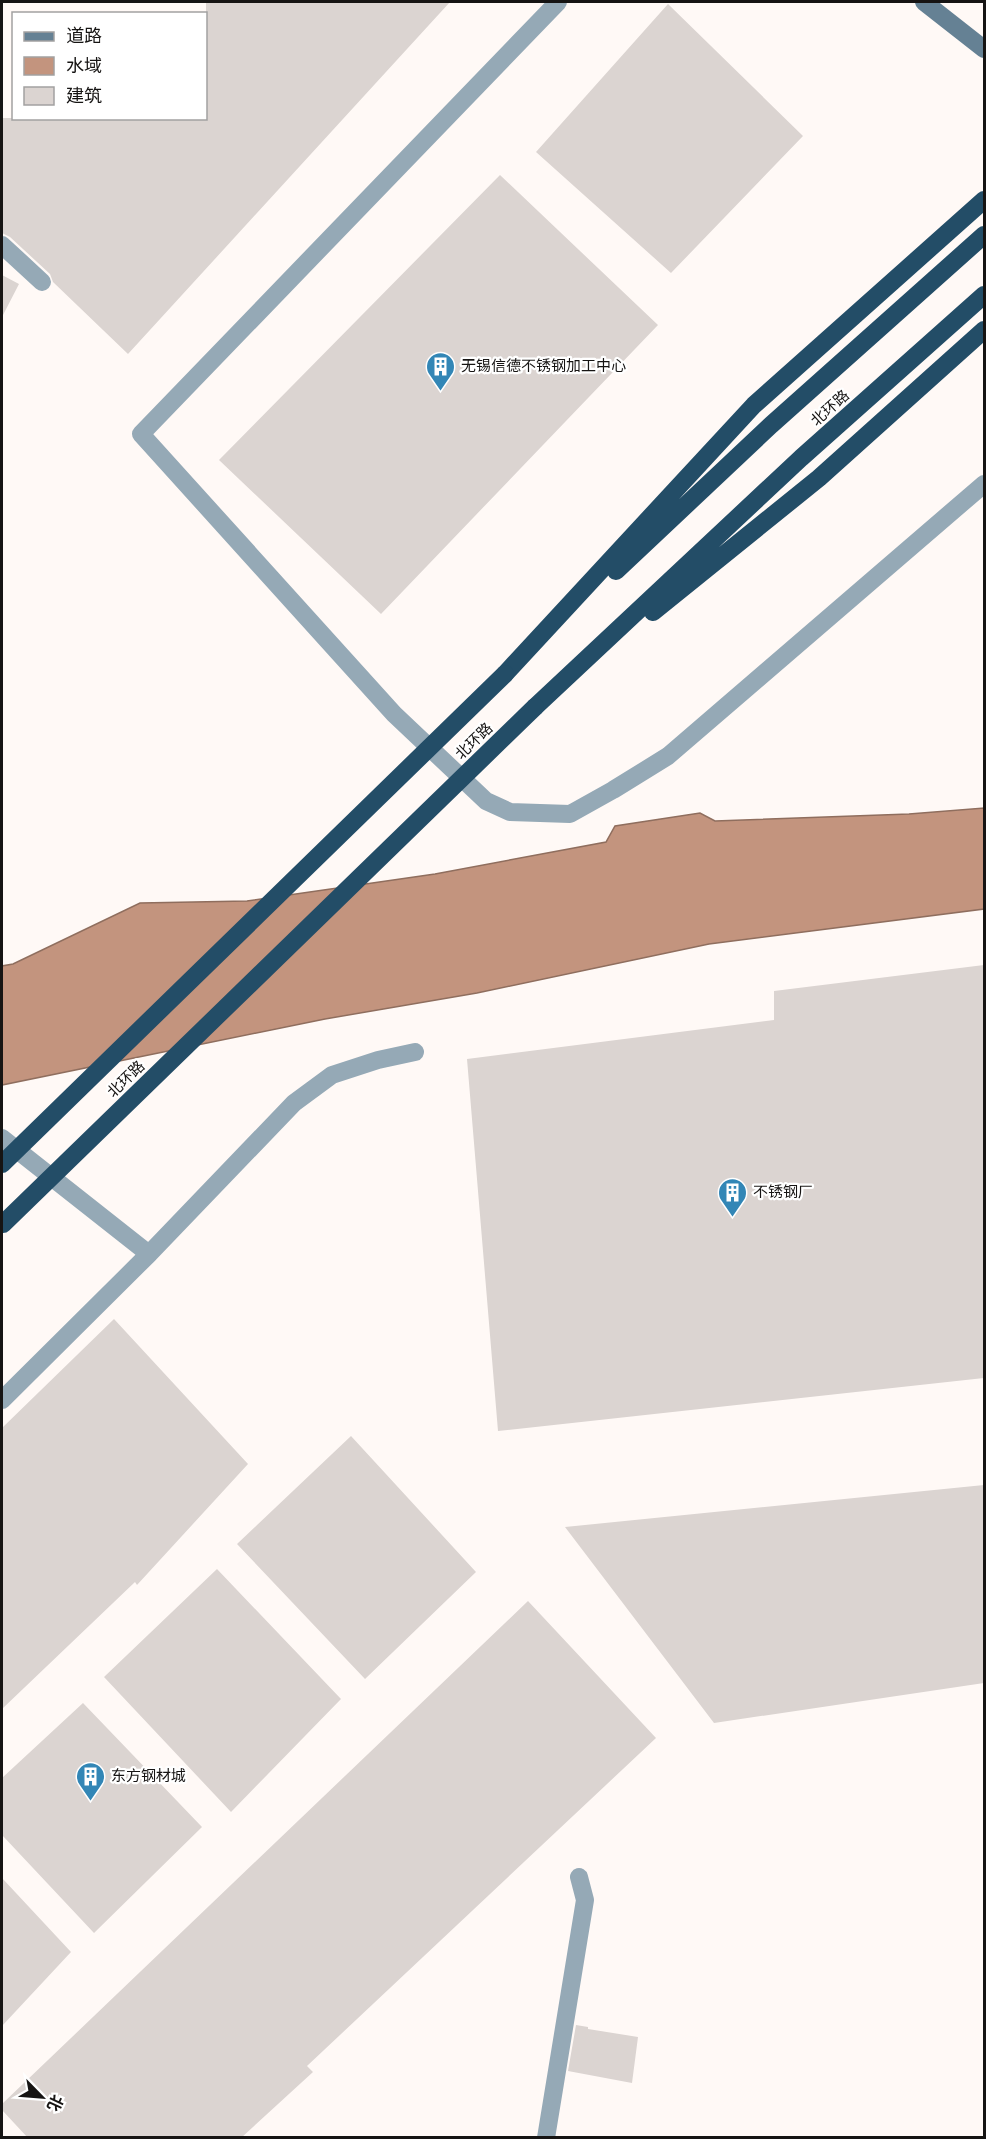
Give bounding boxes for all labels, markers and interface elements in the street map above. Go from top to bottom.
legend [12,12,207,120]
text: 道路 [66,25,102,47]
text: 水域 [66,55,102,77]
text: 建筑 [66,85,102,107]
building icon: 无锡信德不锈钢加工中心 [424,350,456,392]
place label: 无锡信德不锈钢加工中心 [461,357,626,375]
street label: 北环路 [807,386,853,430]
street label: 北环路 [452,719,496,763]
street label: 北环路 [104,1057,148,1101]
building icon: 不锈钢厂 [716,1176,748,1218]
place label: 不锈钢厂 [753,1183,813,1201]
building icon: 东方钢材城 [74,1760,106,1802]
place label: 东方钢材城 [111,1767,186,1785]
north arrow [12,2067,72,2127]
text: 北 [43,2092,67,2114]

